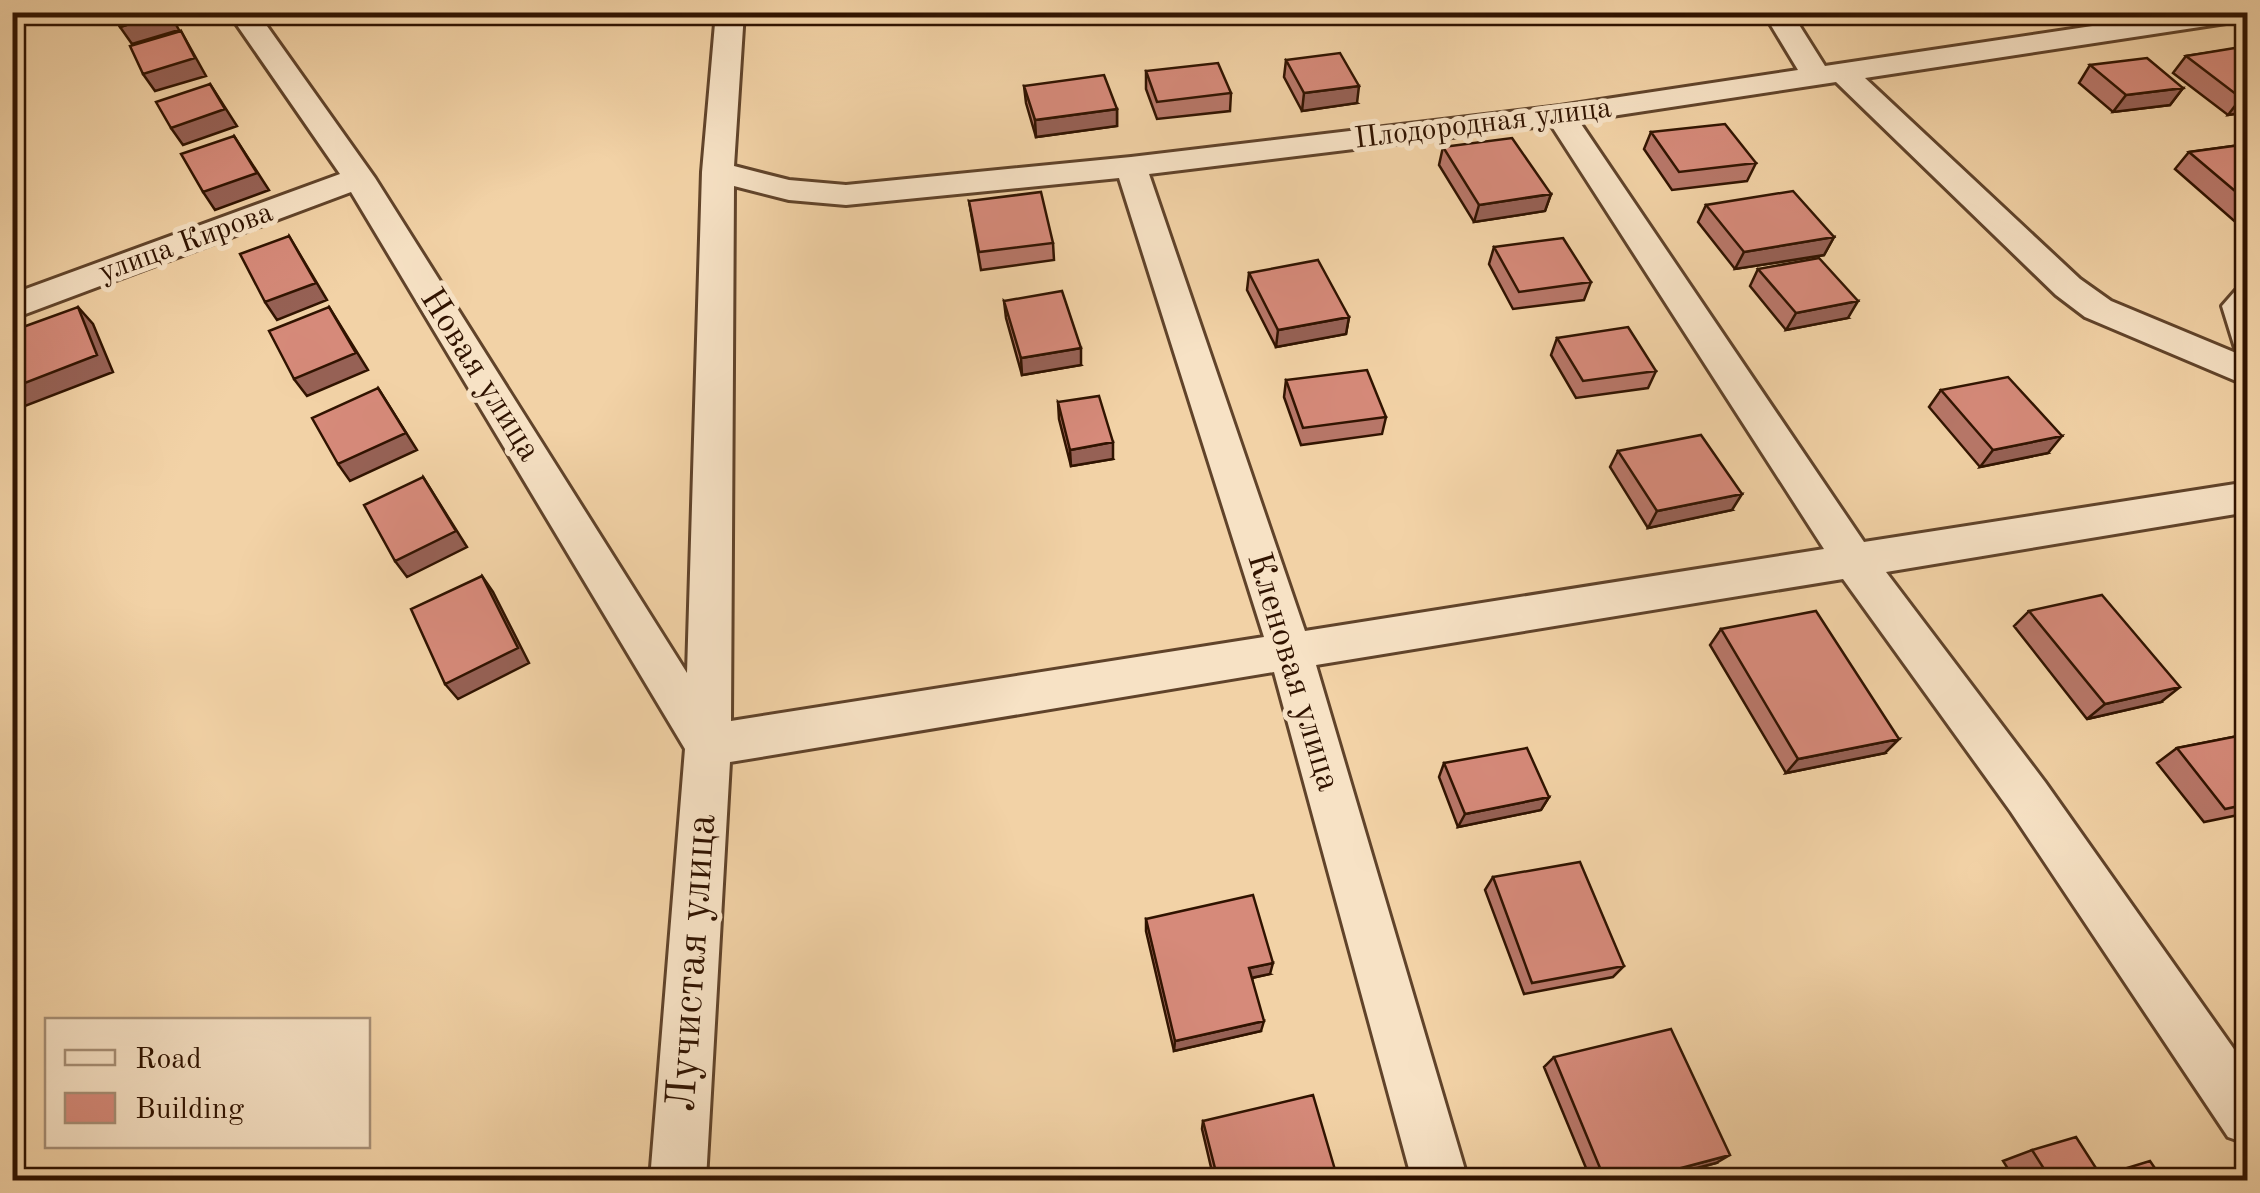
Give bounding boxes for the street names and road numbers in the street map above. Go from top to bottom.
street label: Плодородная улица [1353,93,1613,155]
street label: улица Кирова [95,198,277,288]
street label: Новая улица [413,282,547,468]
street label: Кленовая улица [1240,549,1346,795]
street label: Лучистая улица [662,813,724,1113]

